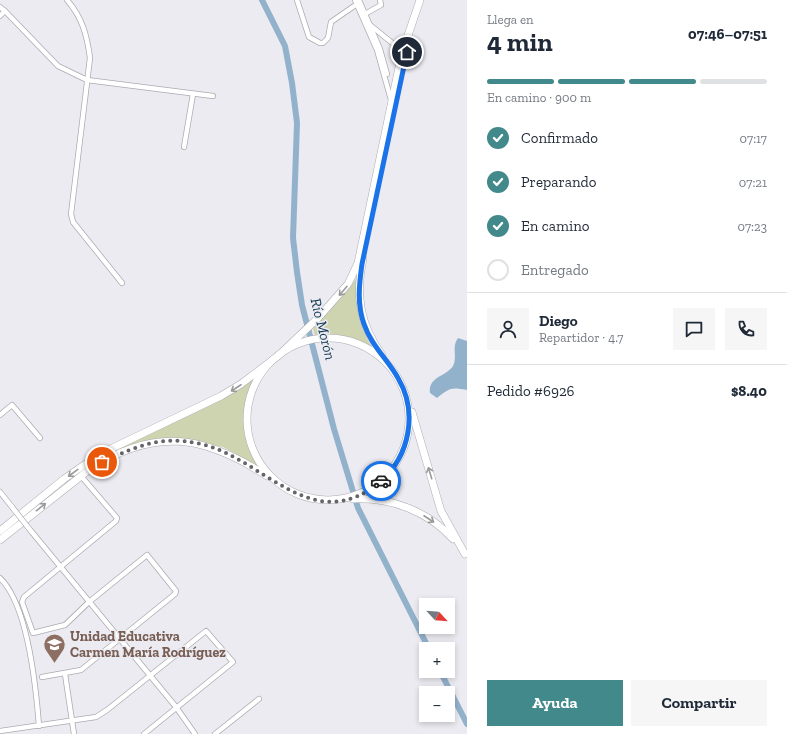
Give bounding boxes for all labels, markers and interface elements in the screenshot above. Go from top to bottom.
text: Llega en [487,12,534,27]
text: 07:46–07:51 [688,25,767,43]
text: 4 min [487,26,553,58]
pin [390,35,424,69]
icon: home [396,41,418,63]
text: En camino · 900 m [487,90,591,105]
icon: check [487,127,509,149]
text: Confirmado [521,129,598,147]
text: 07:17 [740,131,767,146]
icon: check [487,171,509,193]
text: Preparando [521,173,597,191]
text: 07:21 [739,175,767,190]
icon: check [487,215,509,237]
text: En camino [521,217,589,235]
text: 07:23 [737,219,767,234]
text: Entregado [521,261,589,279]
one-way arrow [338,285,347,296]
water label: Río Morón [307,296,339,362]
button: person [487,308,529,350]
button: chat [673,308,715,350]
button: phone [725,308,767,350]
text: Diego [539,312,578,330]
text: Repartidor · 4.7 [539,330,623,345]
text: Pedido #6926 [487,382,575,400]
text: $8.40 [731,382,767,400]
one-way arrow [230,384,242,392]
pin [85,445,119,479]
icon: bag [91,451,113,473]
courier [361,461,401,501]
one-way arrow [426,467,433,480]
one-way arrow [67,469,78,477]
icon: car [370,470,392,492]
one-way arrow [36,503,47,511]
one-way arrow [424,515,435,524]
north arrow [419,598,455,634]
map controls [419,598,455,722]
place label: Unidad Educativa Carmen María Rodríguez [70,628,226,661]
school or university icon: Unidad Educativa Carmen María Rodríguez [41,631,67,664]
button: + [419,642,455,678]
button: Ayuda [487,680,623,726]
button: Compartir [631,680,767,726]
button: − [419,686,455,722]

